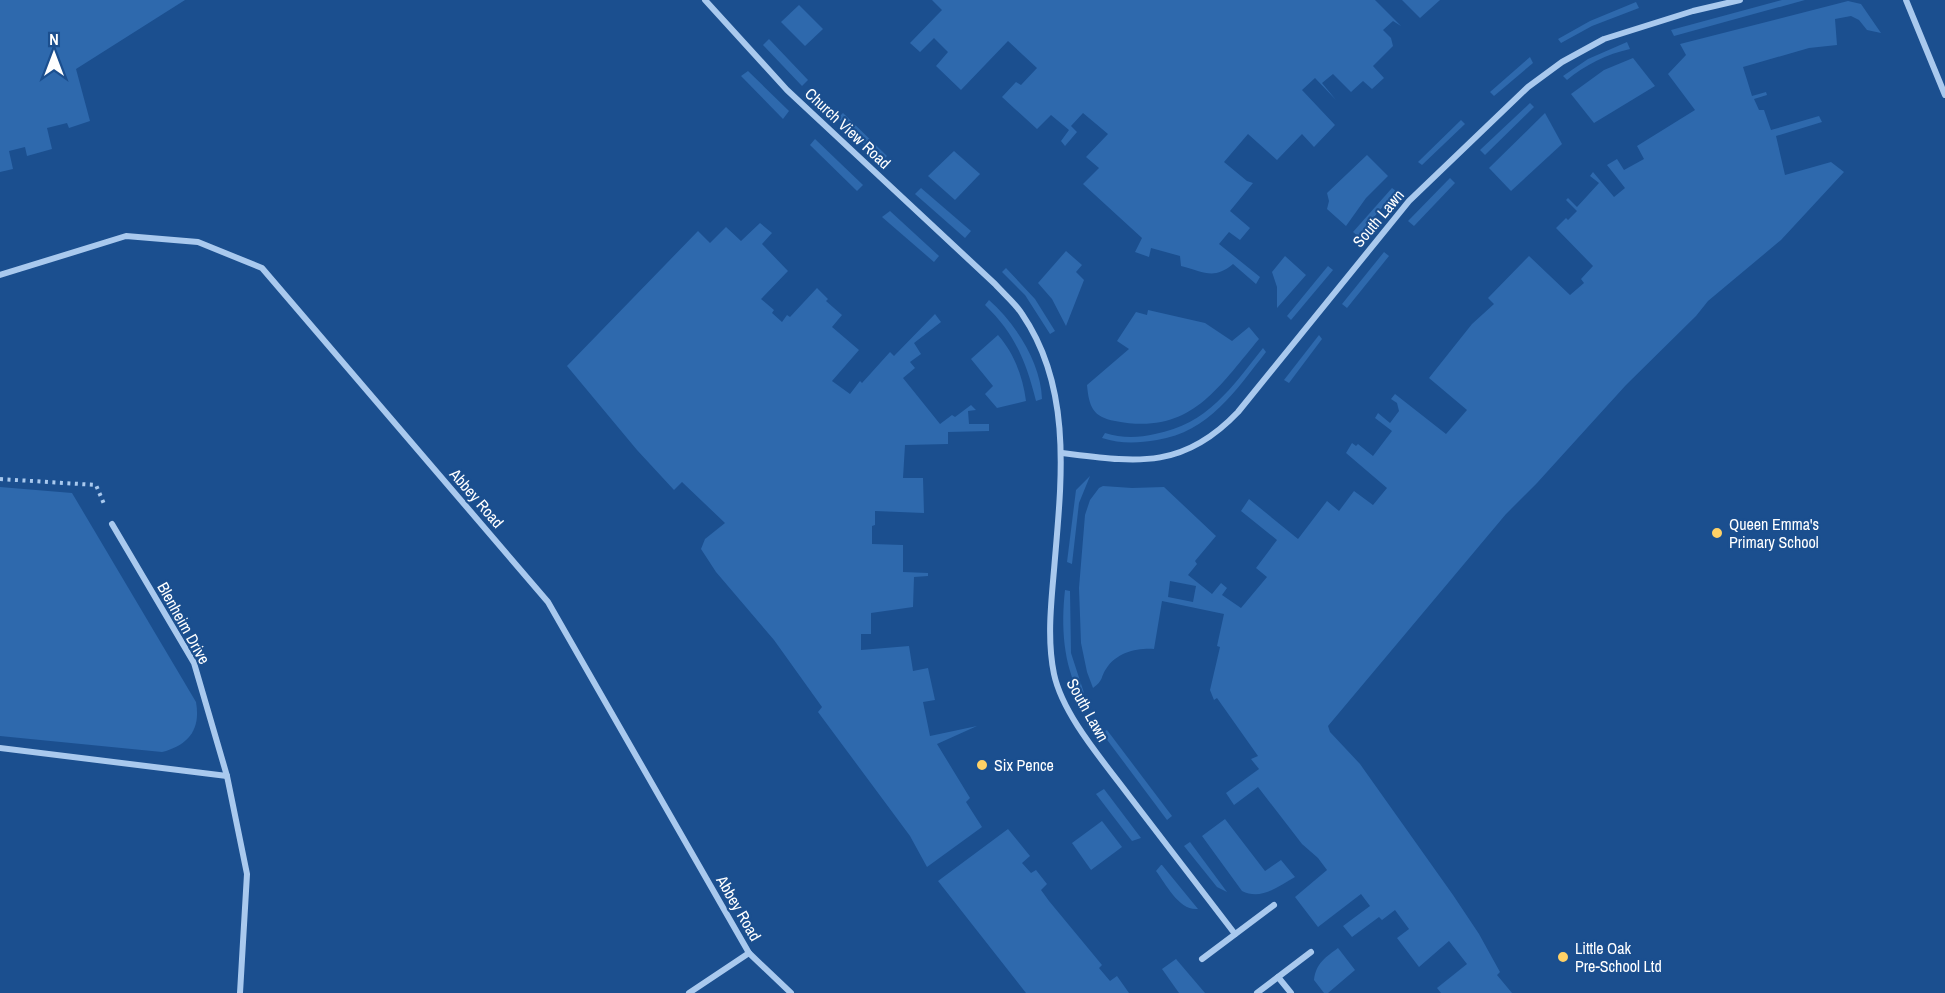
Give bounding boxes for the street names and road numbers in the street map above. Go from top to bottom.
street label: Church View Road [800,82,896,174]
street label: South Lawn [1347,184,1409,252]
street label: Abbey Road [444,463,509,532]
street label: Blenheim Drive [152,578,216,668]
street label: South Lawn [1062,674,1114,746]
street label: Abbey Road [711,870,767,945]

